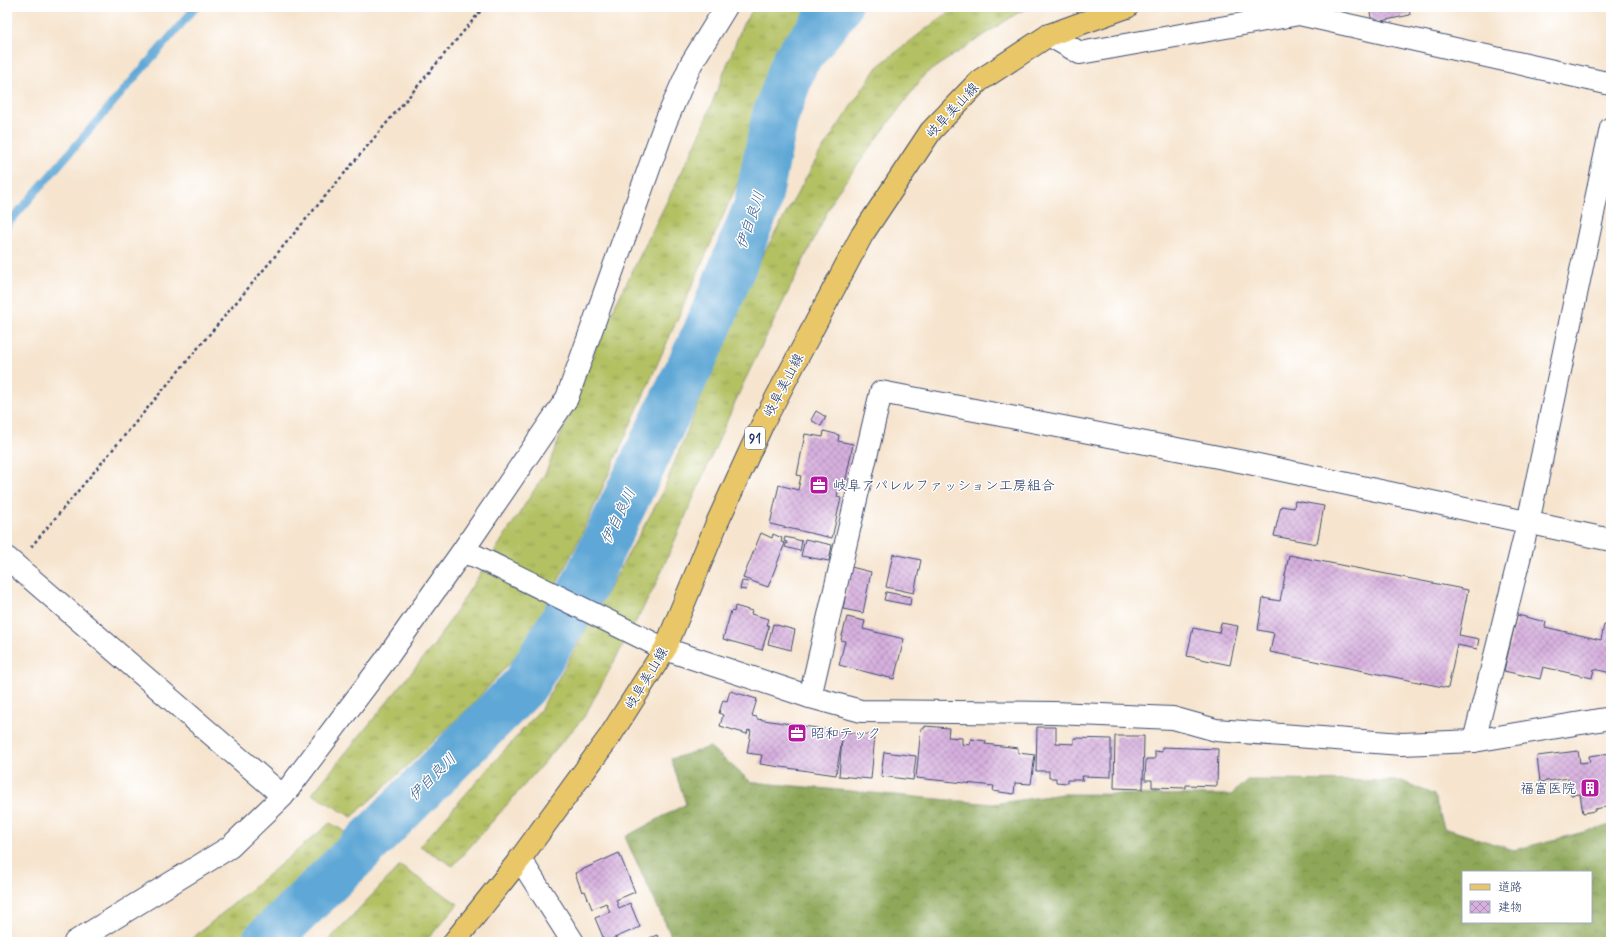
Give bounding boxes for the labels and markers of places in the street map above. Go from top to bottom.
office icon: 岐阜アパレルファッション工房組合 [808,474,830,496]
place label: 岐阜アパレルファッション工房組合 [833,477,1055,495]
office icon: 昭和テック [786,722,808,744]
place label: 昭和テック [811,725,881,743]
building icon: 福富医院 [1579,777,1601,799]
place label: 福富医院 [1520,780,1576,798]

